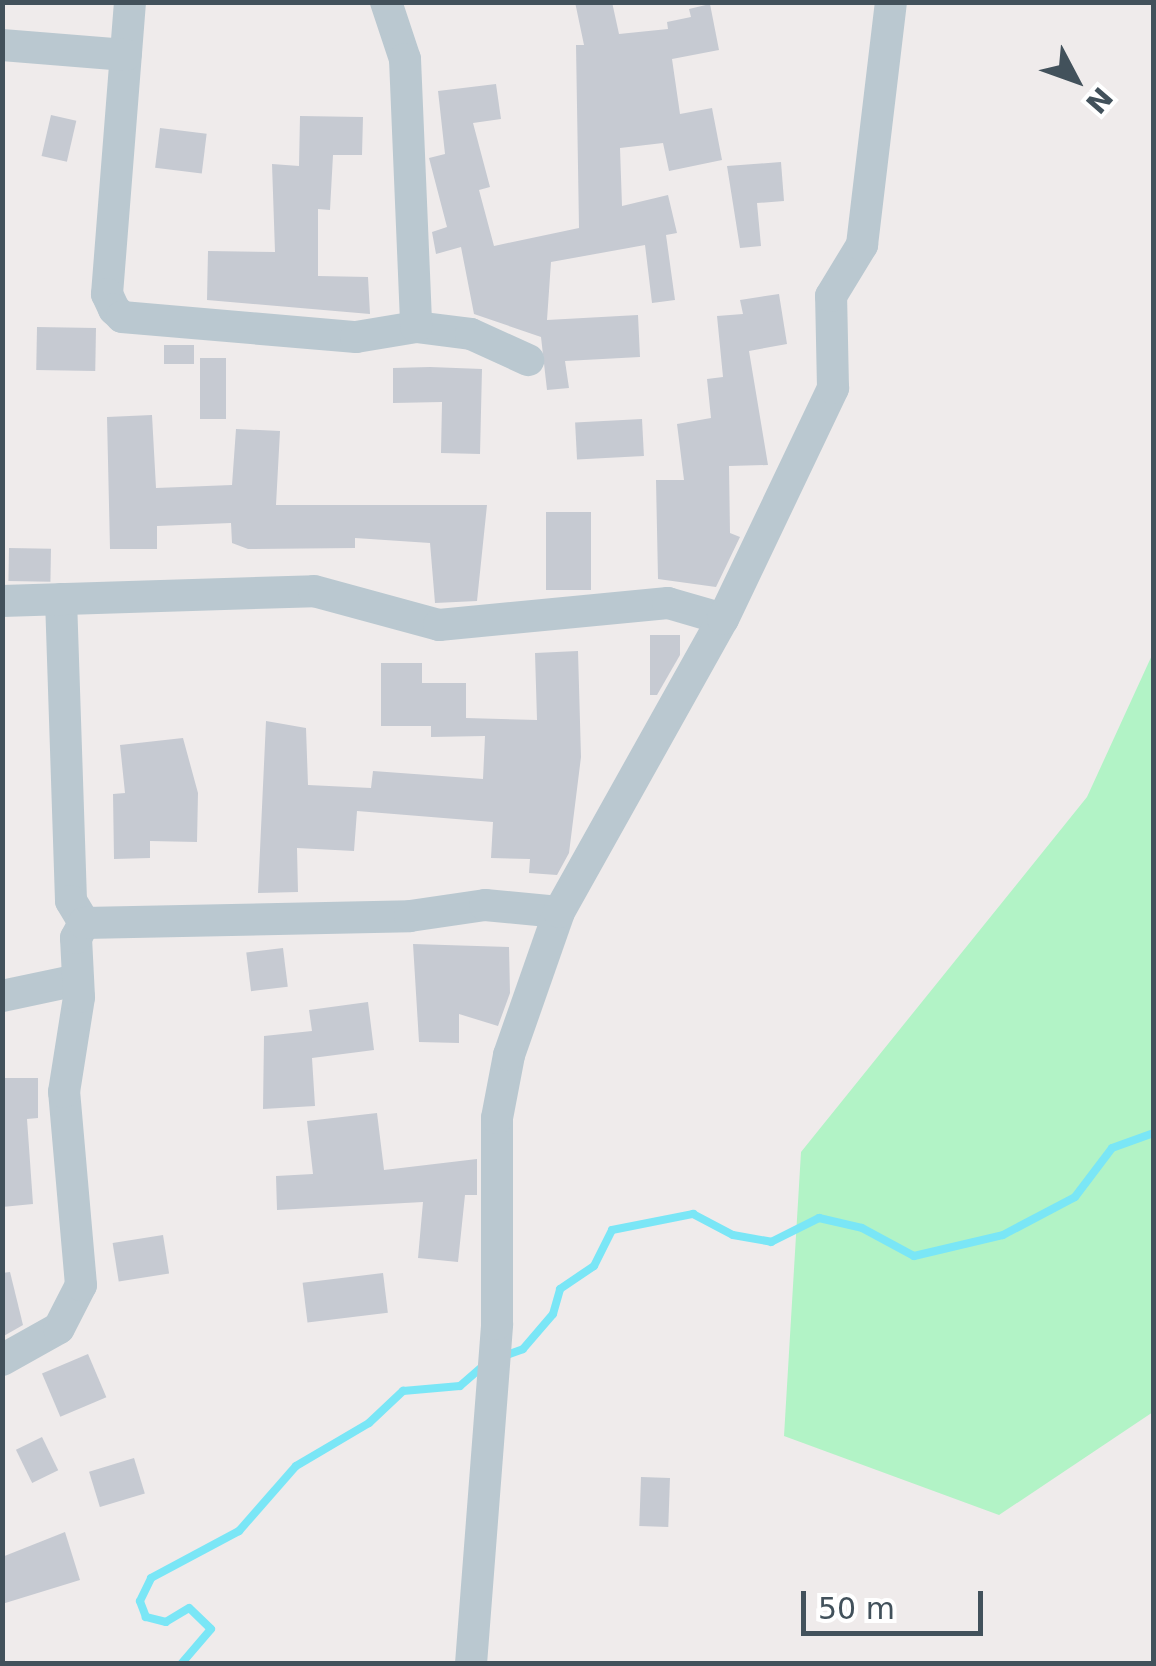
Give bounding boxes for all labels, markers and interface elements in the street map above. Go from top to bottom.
north arrow [1026,30,1126,130]
text: N [1079,80,1119,120]
scale bar [806,1571,988,1633]
text: 50 m [818,1591,895,1626]

